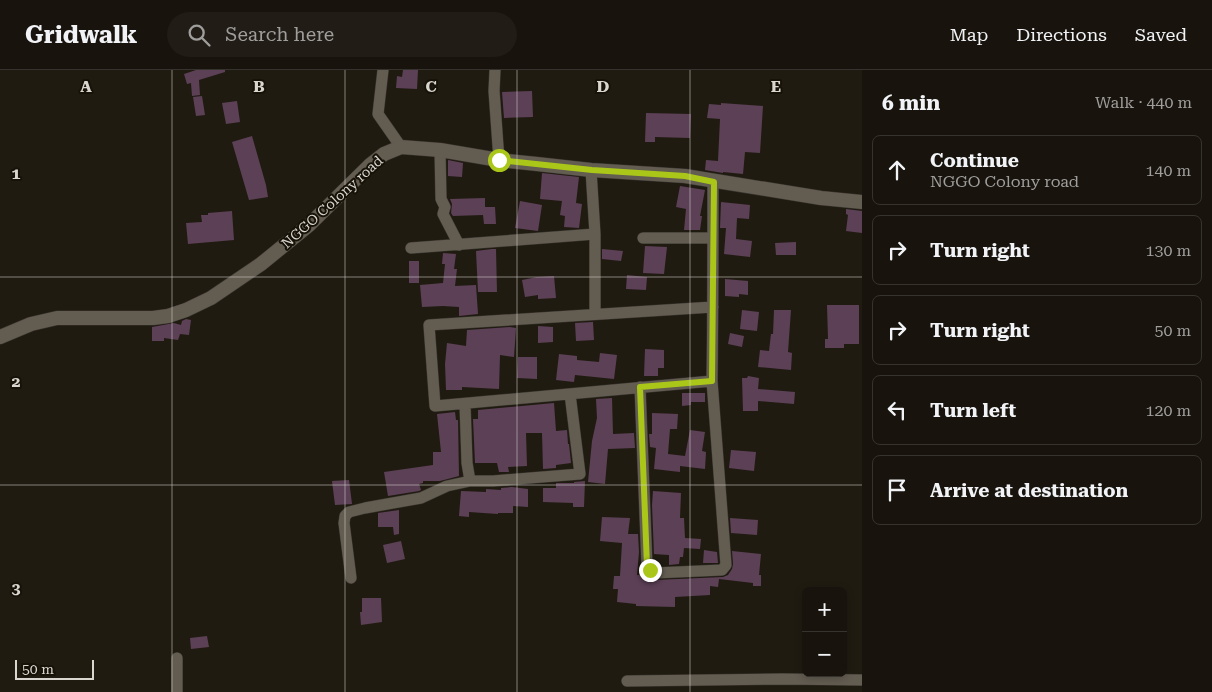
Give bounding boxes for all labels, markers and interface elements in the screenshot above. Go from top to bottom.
search box [167,12,517,57]
text: Gridwalk [25,21,137,49]
icon: search [185,21,213,49]
text: Search here [225,23,334,46]
text: Map [950,24,988,45]
text: Directions [1016,24,1107,45]
text: Saved [1135,24,1187,45]
text: A [80,77,92,96]
text: B [253,77,265,96]
text: C [425,77,437,96]
text: D [597,77,610,96]
text: E [771,77,781,96]
text: 6 min [882,91,940,115]
text: Walk · 440 m [1095,93,1192,112]
route start [488,149,511,172]
text: Continue [930,149,1019,172]
street label: NGGO Colony road [278,152,386,252]
icon: ahead [883,156,911,184]
text: 140 m [1145,161,1191,180]
text: 1 [12,164,21,183]
text: NGGO Colony road [930,172,1079,191]
icon: right [883,236,911,264]
text: Turn right [930,239,1030,262]
text: 130 m [1145,241,1191,260]
icon: right [883,316,911,344]
text: Turn right [930,319,1030,342]
text: 50 m [1154,321,1191,340]
text: 2 [12,372,21,391]
icon: left [883,396,911,424]
text: Turn left [930,399,1016,422]
text: 120 m [1145,401,1191,420]
icon: arrive [883,476,911,504]
text: Arrive at destination [930,479,1128,502]
route end [639,559,662,582]
text: 3 [12,579,21,598]
map controls [802,587,847,677]
button: + [802,587,847,632]
button: − [802,632,847,677]
scale bar [15,657,94,680]
text: 50 m [22,661,54,677]

